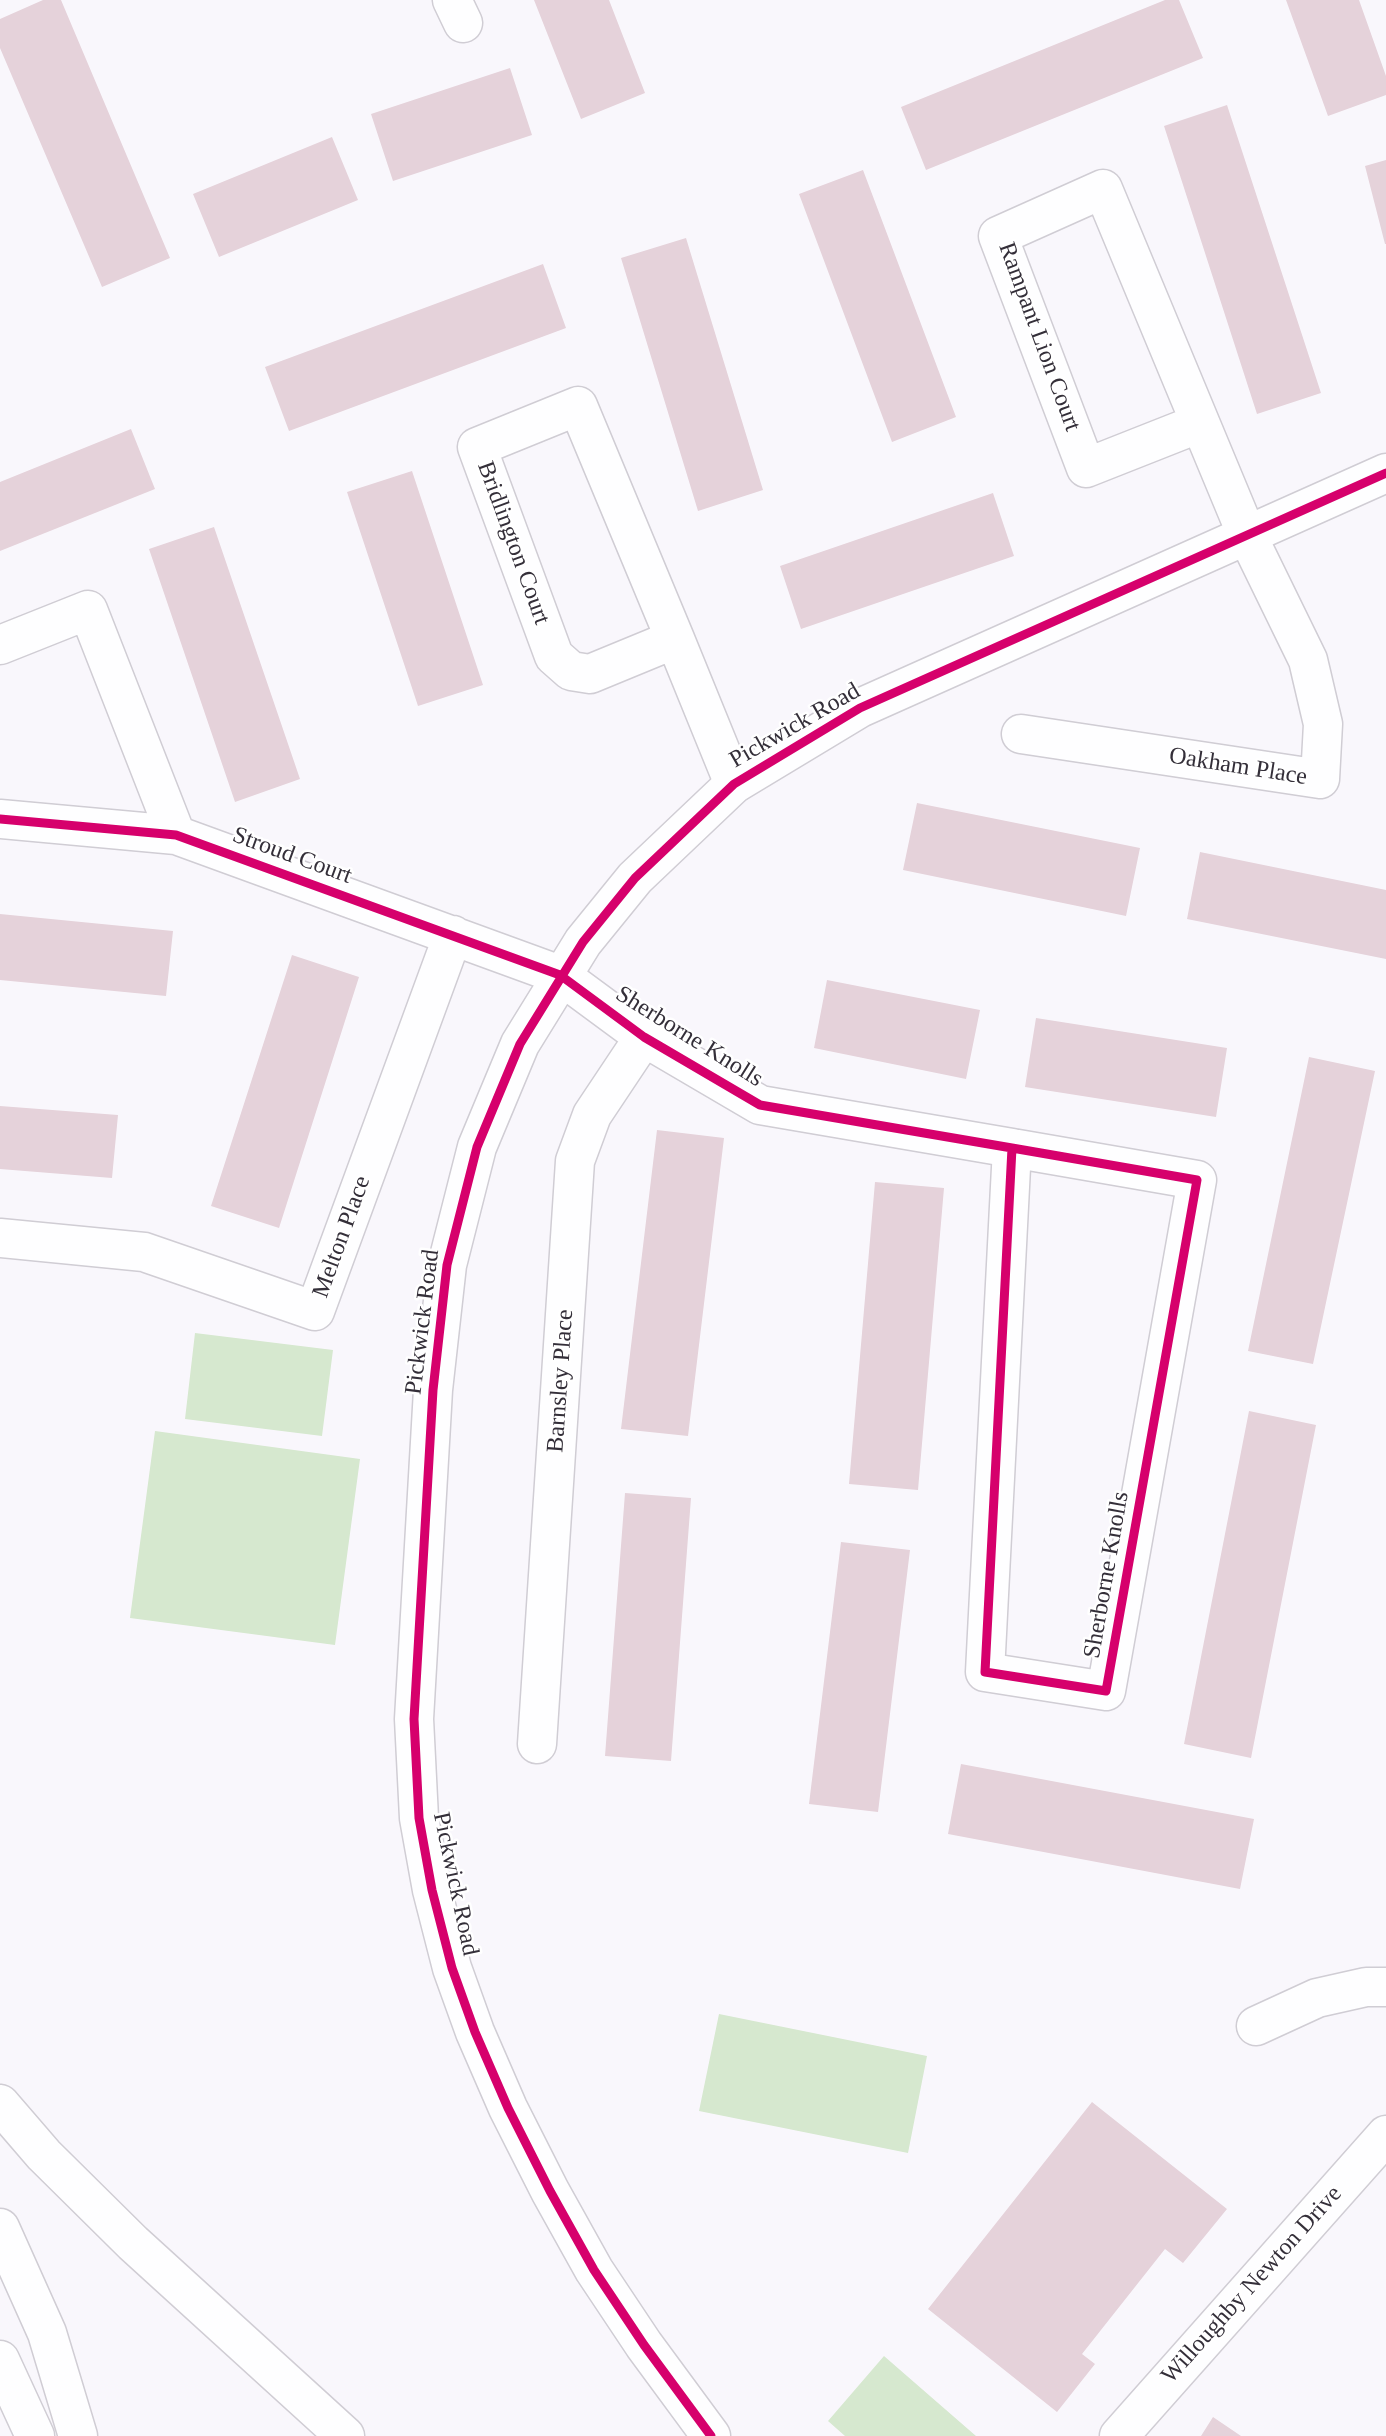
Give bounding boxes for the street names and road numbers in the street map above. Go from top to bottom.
street label: Rampant Lion Court [991,239,1087,435]
street label: Bridlington Court [470,458,556,628]
street label: Pickwick Road [725,677,865,775]
street label: Oakham Place [1167,742,1309,792]
street label: Stroud Court [228,821,356,891]
street label: Sherborne Knolls [610,980,768,1094]
street label: Melton Place [307,1172,377,1302]
street label: Pickwick Road [400,1248,446,1396]
street label: Barnsley Place [542,1309,580,1453]
street label: Sherborne Knolls [1078,1489,1136,1661]
street label: Pickwick Road [426,1810,484,1958]
street label: Willoughby Newton Drive [1156,2180,1348,2390]

